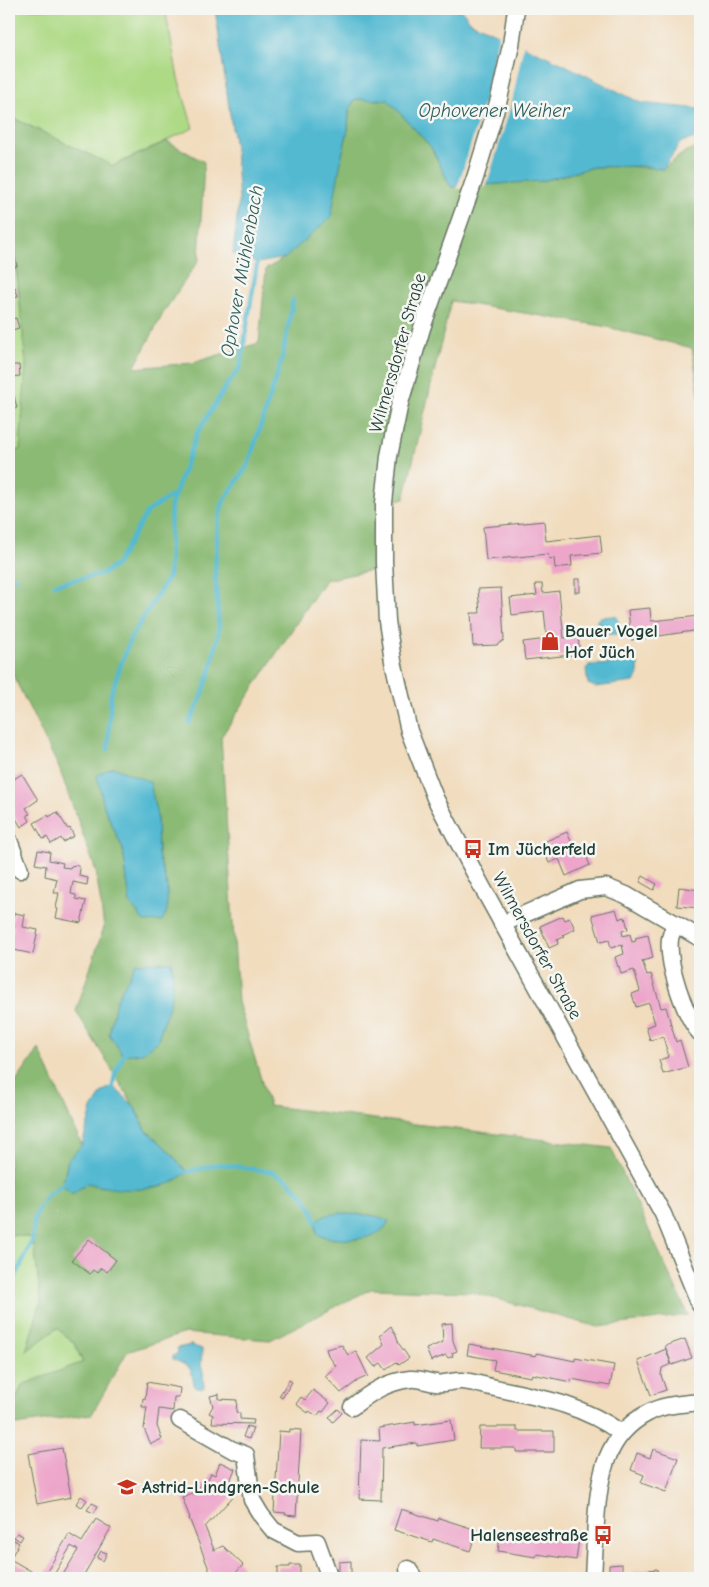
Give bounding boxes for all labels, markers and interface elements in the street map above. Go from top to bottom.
water label: Ophovener Weiher [419,100,571,122]
water label: Ophover Mühlenbach [216,184,268,358]
street label: Wilmersdorfer Straße [365,271,431,435]
place label: Bauer Vogel Hof Jüch [565,621,658,663]
shop icon: Bauer Vogel Hof Jüch [539,630,561,652]
bus stop icon: Im Jücherfeld [462,838,484,860]
place label: Im Jücherfeld [488,839,596,860]
street label: Wilmersdorfer Straße [488,869,586,1023]
school or university icon: Astrid-Lindgren-Schule [116,1476,138,1498]
place label: Astrid-Lindgren-Schule [142,1477,320,1498]
bus stop icon: Halenseestraße [592,1524,614,1546]
place label: Halenseestraße [470,1525,588,1546]

